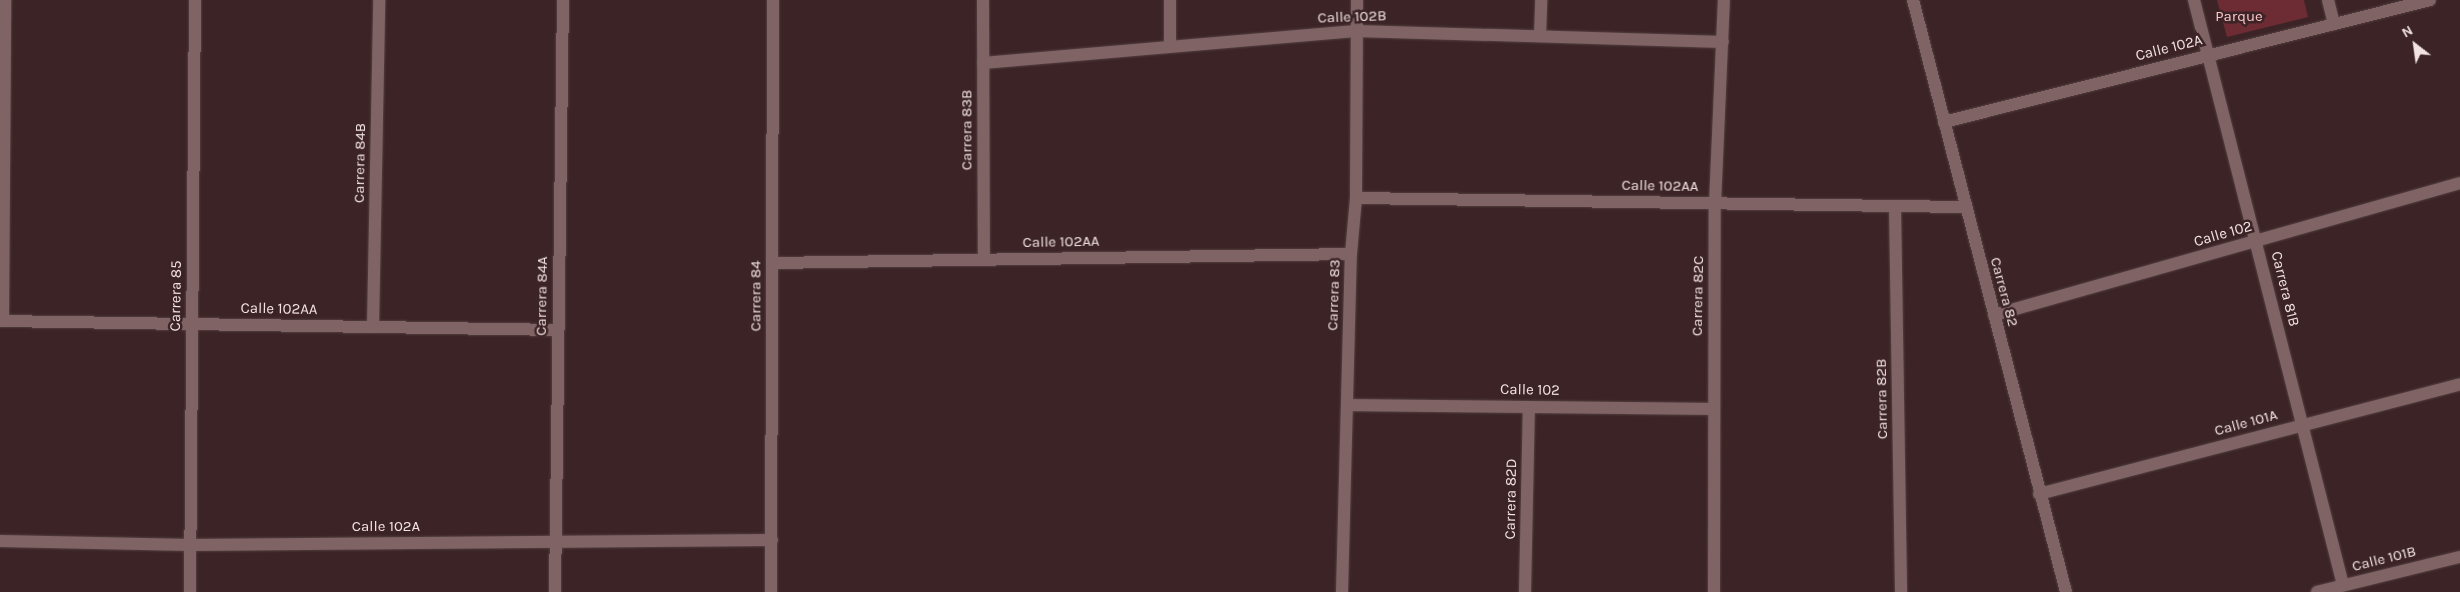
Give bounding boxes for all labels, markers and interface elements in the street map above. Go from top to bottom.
street label: Calle 102B [1317,7,1387,27]
park label: Parque [2215,8,2263,26]
north arrow [2390,20,2440,70]
text: N [2399,22,2416,41]
street label: Calle 102A [2134,31,2204,65]
street label: Carrera 83B [958,90,976,170]
street label: Carrera 84B [350,123,370,203]
street label: Calle 102AA [1621,176,1699,196]
street label: Calle 102 [2192,217,2254,251]
street label: Calle 102AA [1022,232,1100,252]
street label: Carrera 81B [2267,250,2303,328]
street label: Carrera 82 [1986,255,2022,329]
street label: Carrera 84A [532,256,552,336]
street label: Carrera 82C [1688,256,1708,336]
street label: Carrera 83 [1324,259,1344,331]
street label: Carrera 85 [166,260,186,332]
street label: Carrera 84 [747,261,765,331]
street label: Calle 102AA [240,299,318,319]
street label: Carrera 82B [1872,359,1892,439]
street label: Calle 102 [1500,380,1560,400]
street label: Calle 101A [2212,406,2280,440]
street label: Carrera 82D [1501,458,1521,540]
street label: Calle 102A [352,518,420,536]
street label: Calle 101B [2350,542,2418,576]

